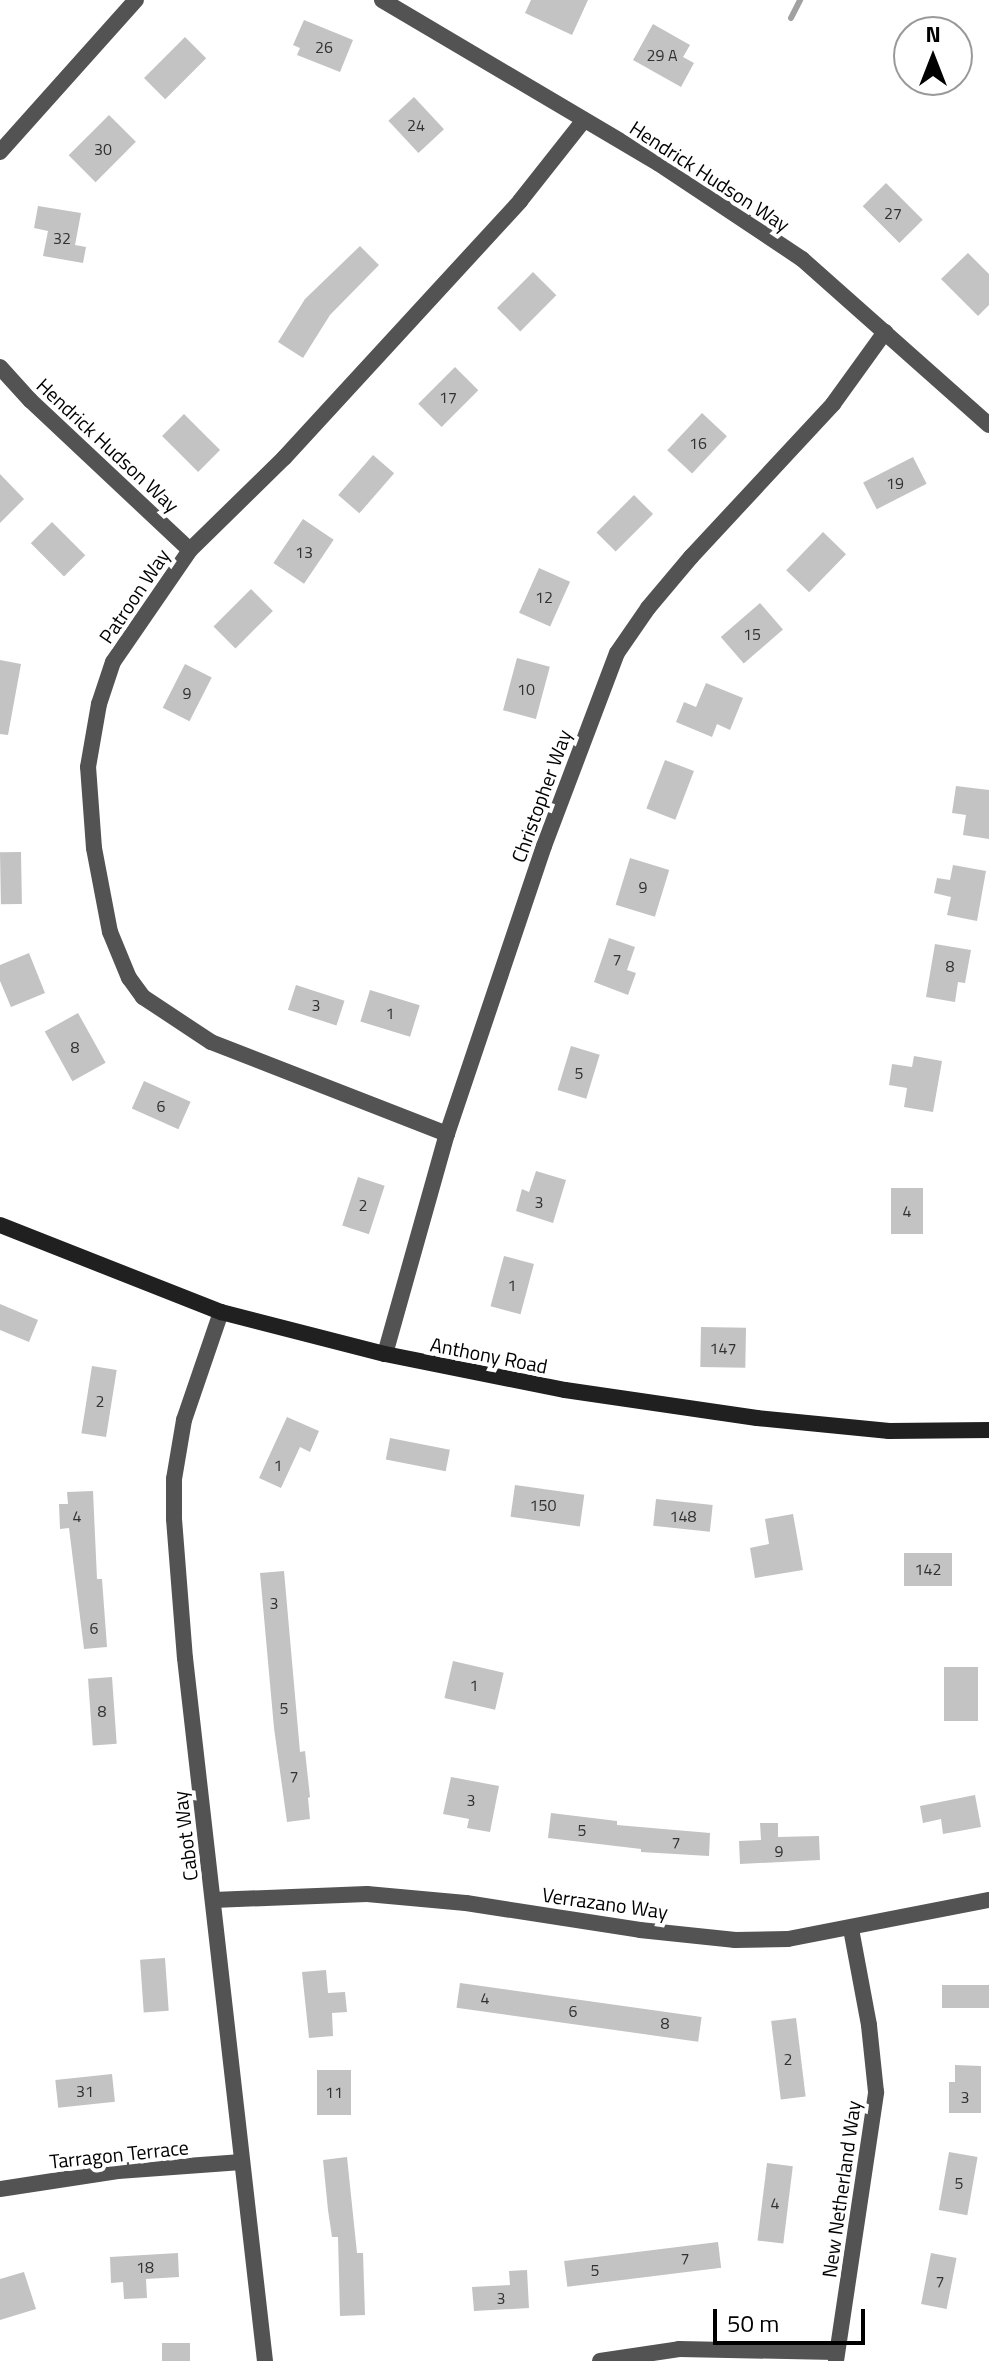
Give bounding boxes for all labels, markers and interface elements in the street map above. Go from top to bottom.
north arrow [893,16,973,96]
text: N [925,17,941,51]
house number: 26 [315,37,333,57]
house number: 29 A [647,45,677,65]
house number: 24 [407,115,425,135]
street label: Hendrick Hudson Way [626,115,794,237]
house number: 30 [94,139,112,159]
house number: 27 [884,203,902,223]
house number: 32 [53,228,71,248]
street label: Hendrick Hudson Way [32,373,184,517]
house number: 17 [439,387,457,407]
house number: 16 [689,433,707,453]
house number: 19 [886,473,904,493]
house number: 13 [295,542,313,562]
street label: Patroon Way [94,544,174,648]
house number: 12 [535,587,553,607]
house number: 15 [743,624,761,644]
house number: 10 [517,679,535,699]
house number: 9 [183,683,191,703]
street label: Christopher Way [506,726,576,866]
house number: 9 [639,877,647,897]
house number: 7 [613,949,621,969]
house number: 8 [946,956,954,976]
house number: 3 [312,995,320,1015]
house number: 1 [386,1003,394,1023]
house number: 8 [71,1037,79,1057]
house number: 5 [575,1063,583,1083]
house number: 6 [157,1096,165,1116]
house number: 3 [535,1192,543,1212]
house number: 2 [359,1195,367,1215]
house number: 4 [903,1201,911,1221]
house number: 1 [508,1275,516,1295]
street label: Anthony Road [428,1332,550,1378]
house number: 147 [710,1338,736,1358]
house number: 2 [96,1391,104,1411]
house number: 1 [274,1455,282,1475]
house number: 150 [530,1495,556,1515]
house number: 4 [73,1506,81,1526]
house number: 148 [670,1506,696,1526]
house number: 142 [915,1559,941,1579]
house number: 3 [270,1593,278,1613]
house number: 6 [90,1618,98,1638]
house number: 1 [470,1675,478,1695]
house number: 5 [280,1698,288,1718]
house number: 8 [98,1701,106,1721]
house number: 7 [290,1766,298,1786]
street label: Cabot Way [168,1790,202,1882]
house number: 3 [467,1790,475,1810]
house number: 5 [578,1820,586,1840]
house number: 7 [672,1832,680,1852]
house number: 9 [775,1841,783,1861]
street label: Verrazano Way [541,1882,669,1924]
house number: 4 [481,1988,489,2008]
house number: 6 [569,2001,577,2021]
house number: 8 [661,2013,669,2033]
house number: 2 [784,2049,792,2069]
house number: 31 [76,2081,94,2101]
house number: 11 [325,2082,343,2102]
house number: 3 [961,2087,969,2107]
street label: New Netherland Way [817,2099,865,2279]
street label: Tarragon Terrace [48,2135,190,2173]
house number: 5 [955,2173,963,2193]
house number: 4 [771,2193,779,2213]
house number: 7 [681,2248,689,2268]
house number: 18 [136,2257,154,2277]
house number: 5 [591,2260,599,2280]
house number: 7 [936,2271,944,2291]
house number: 3 [497,2288,505,2308]
scale bar [717,2293,869,2343]
text: 50 m [727,2305,779,2341]

